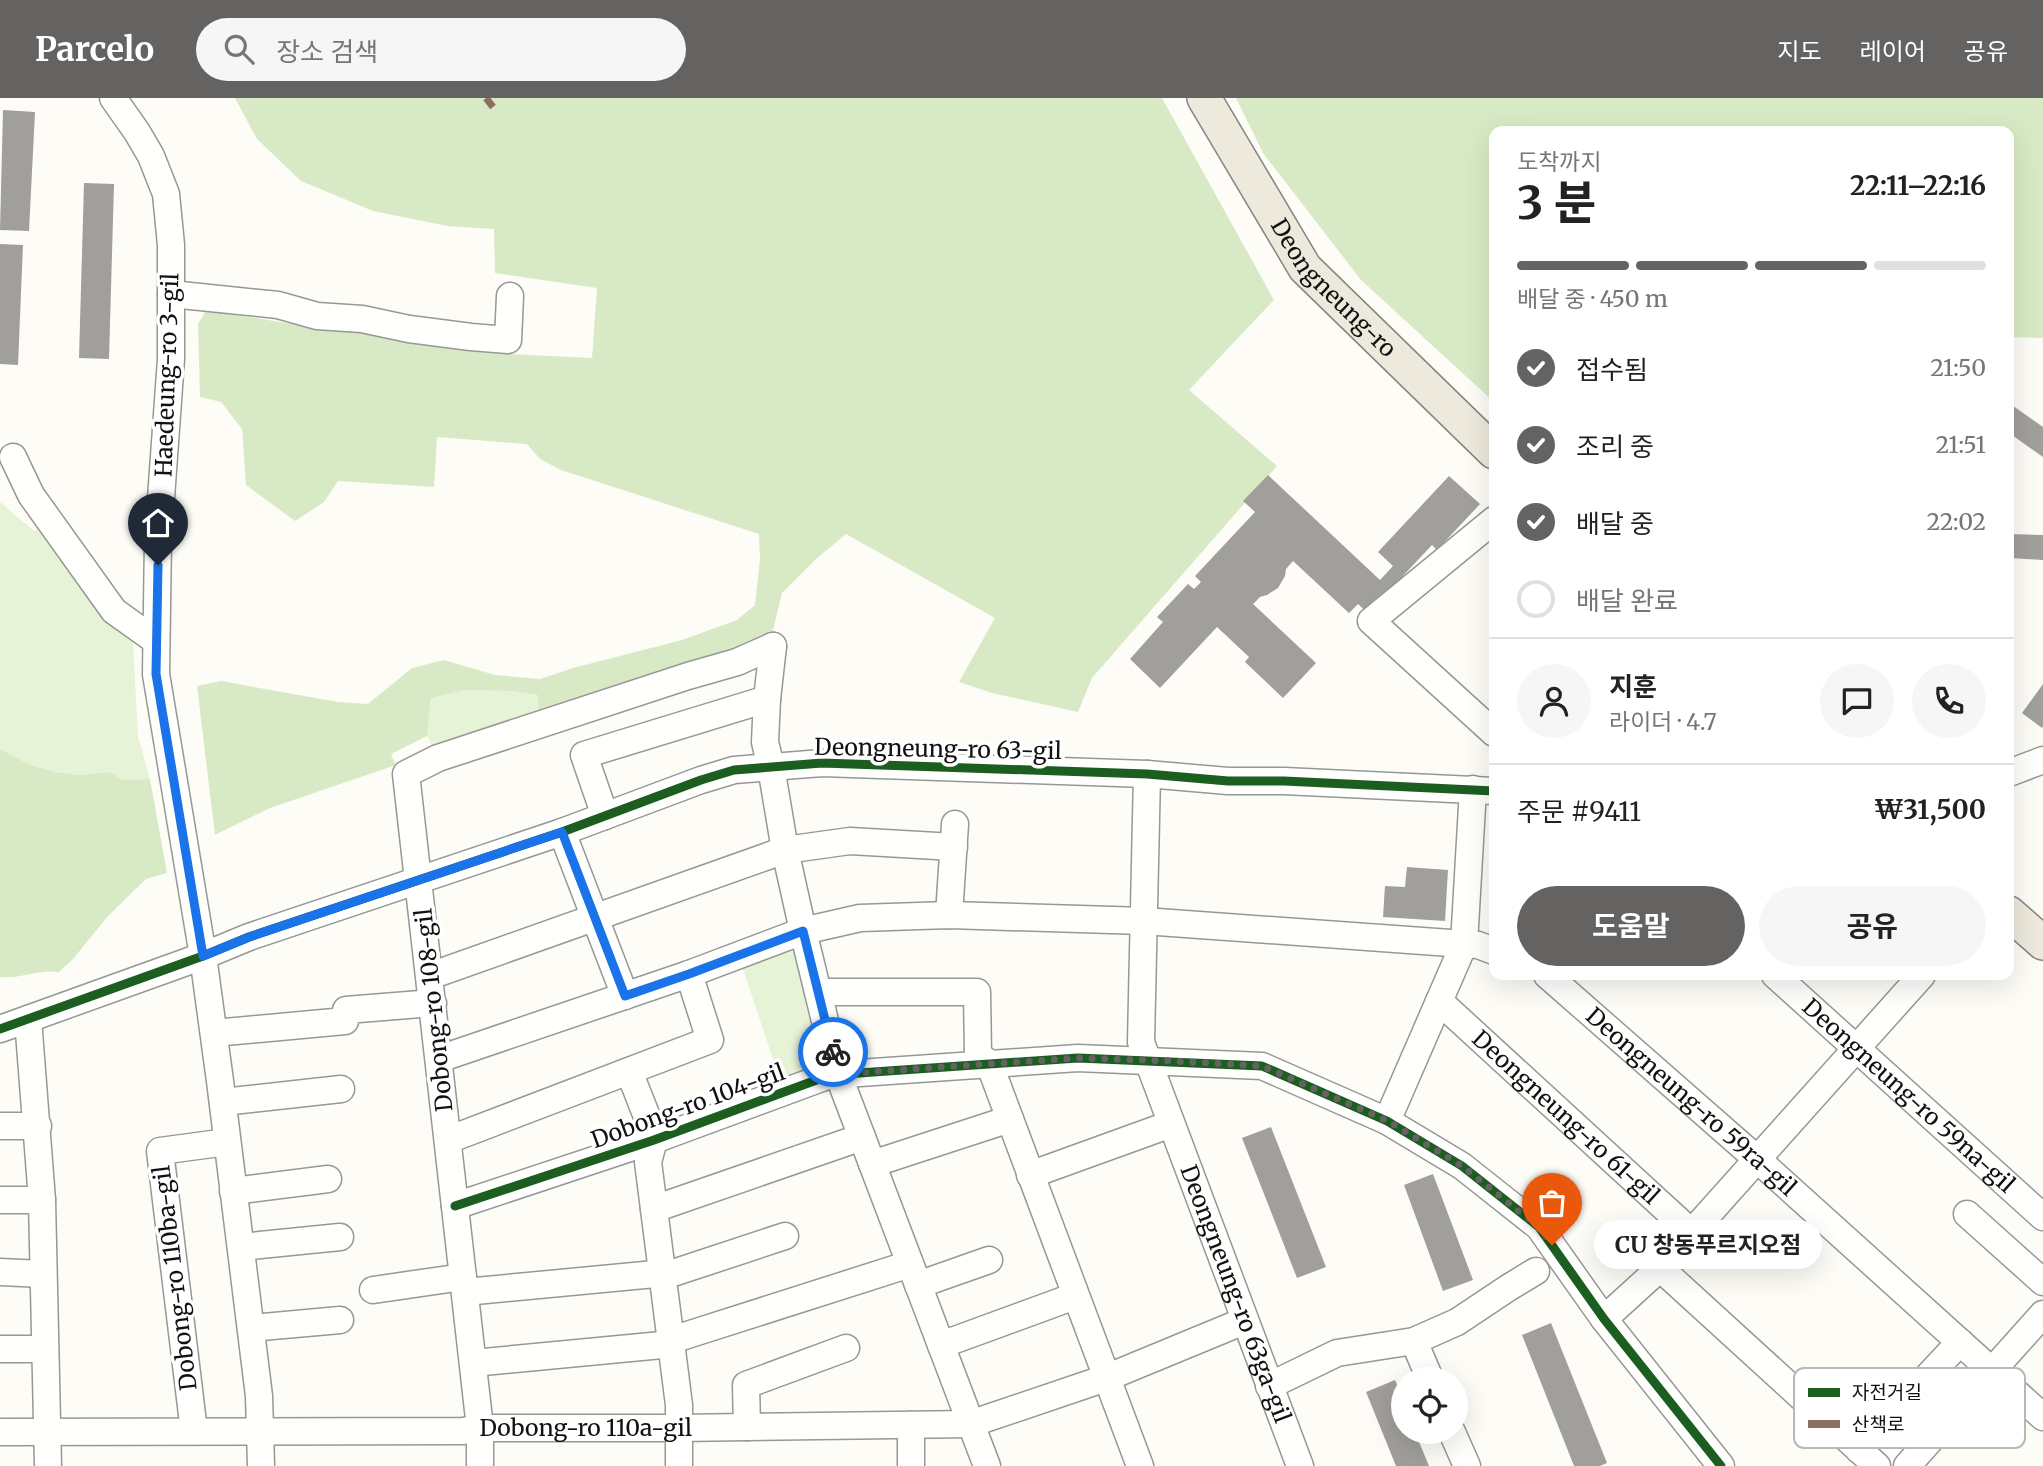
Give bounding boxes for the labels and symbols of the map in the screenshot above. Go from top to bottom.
street label: Deongneung-ro [1265,213,1403,363]
street label: Haedeung-ro 3-gil [148,272,185,477]
pin [128,493,188,565]
street label: Deongneung-ro 63-gil [814,732,1062,765]
street label: Dobong-ro 108-gil [408,907,459,1113]
street label: Deongneung-ro 59na-gil [1797,992,2021,1199]
street label: Deongneung-ro 59ra-gil [1580,1001,1803,1202]
courier [798,1017,868,1087]
street label: Deongneung-ro 61-gil [1467,1024,1666,1210]
street label: Dobong-ro 104-gil [587,1057,789,1154]
street label: Deongneung-ro 63ga-gil [1174,1161,1297,1427]
street label: Dobong-ro 110ba-gil [146,1164,203,1392]
pin [1522,1173,1582,1245]
callout: CU 창동푸르지오점 [1594,1220,1822,1270]
legend [1794,1368,2025,1448]
text: 자전거길 [1852,1380,1922,1404]
text: 산책로 [1852,1412,1904,1436]
street label: Dobong-ro 110a-gil [479,1413,692,1442]

